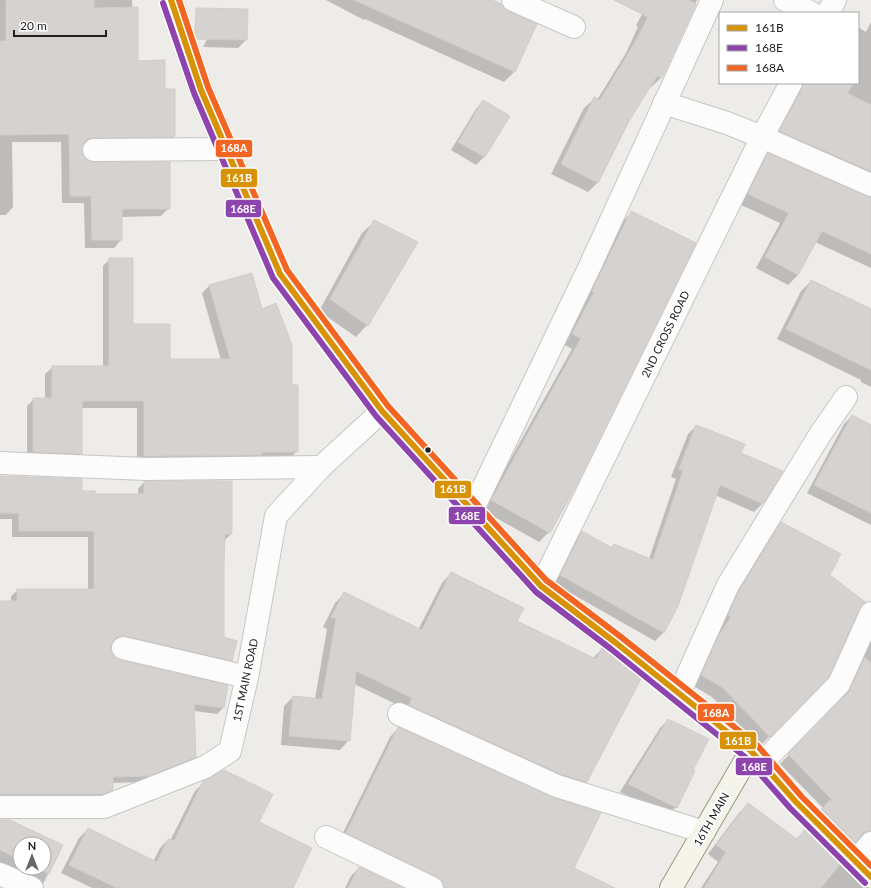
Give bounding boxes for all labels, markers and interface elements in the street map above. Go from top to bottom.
scale bar [14,12,106,38]
legend [719,12,859,84]
text: 20 m [20,18,47,33]
text: 161B [755,20,784,35]
text: 168E [755,40,783,55]
text: 168A [755,60,785,75]
line badge: 168A [215,139,253,158]
text: 168A [221,141,248,154]
line badge: 161B [220,168,258,188]
text: 161B [226,171,252,184]
line badge: 168E [225,199,262,218]
text: 168E [230,202,256,215]
street label: 2ND CROSS ROAD [638,289,692,379]
unlabelled marker [423,445,433,455]
line badge: 161B [434,480,472,499]
text: 161B [440,482,466,495]
line badge: 168E [448,506,486,525]
text: 168E [454,509,480,522]
street label: 1ST MAIN ROAD [230,637,260,723]
line badge: 168A [697,703,735,722]
text: 168A [703,706,730,719]
line badge: 161B [719,731,757,750]
text: 161B [725,734,751,747]
line badge: 168E [735,757,773,776]
text: 168E [741,760,767,773]
street label: 16TH MAIN [690,790,732,848]
north arrow [12,836,52,876]
text: N [28,839,36,852]

